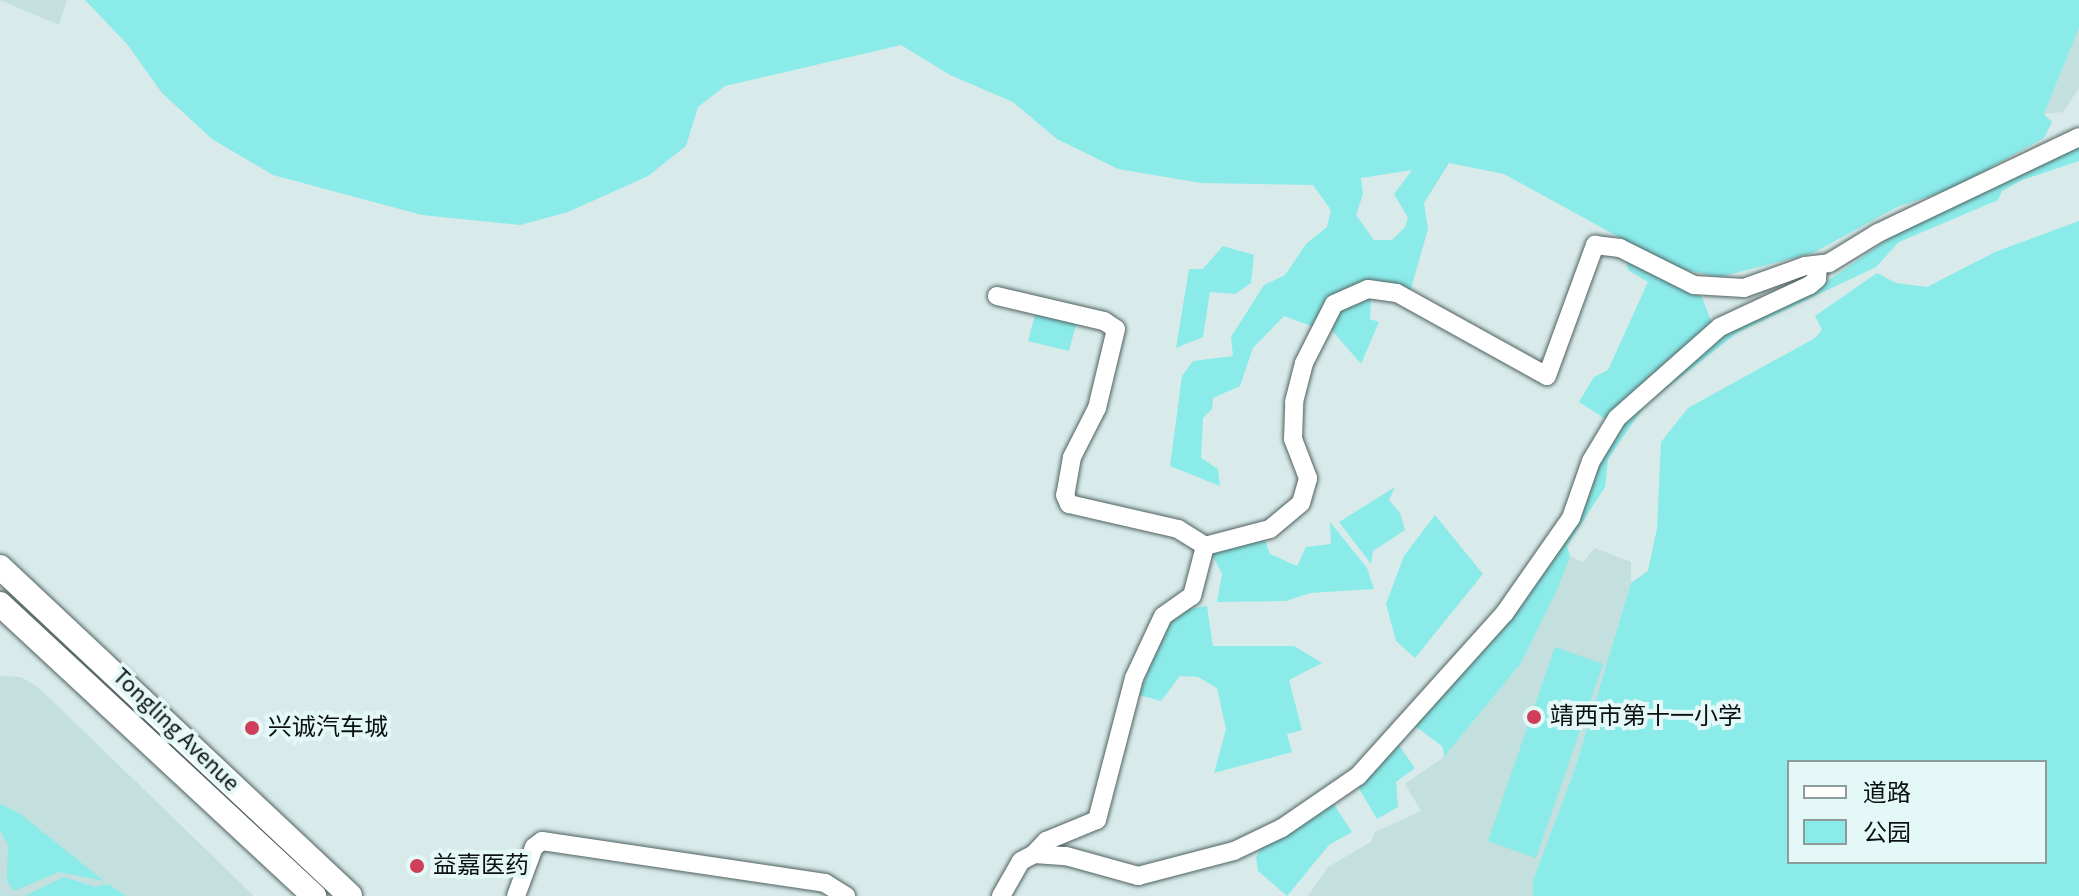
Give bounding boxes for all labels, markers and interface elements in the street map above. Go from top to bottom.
street label: Tongling Avenue [106,662,246,798]
place label: 靖西市第十一小学 [1550,703,1742,731]
marker: 靖西市第十一小学 [1525,708,1543,726]
place label: 兴诚汽车城 [268,714,388,742]
marker: 兴诚汽车城 [243,719,261,737]
legend [1787,760,2047,864]
text: 道路 [1863,776,1911,811]
text: 公园 [1863,816,1911,851]
place label: 益嘉医药 [433,852,529,880]
marker: 益嘉医药 [408,857,426,875]

